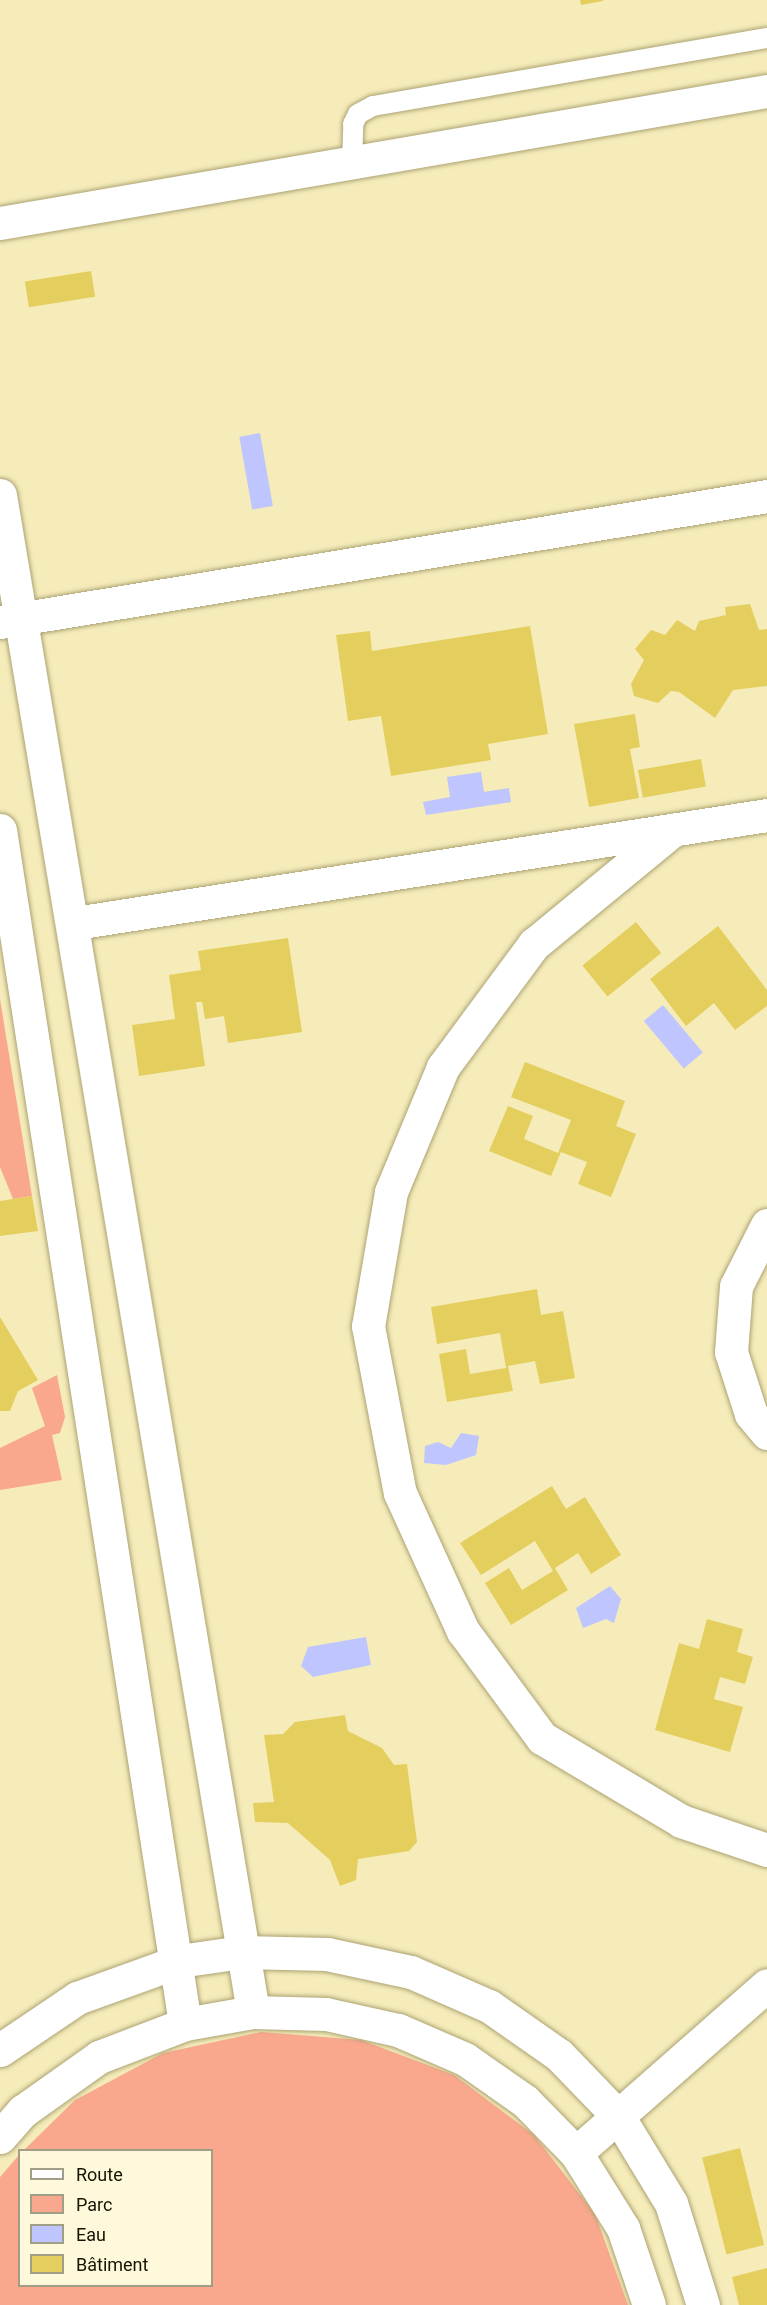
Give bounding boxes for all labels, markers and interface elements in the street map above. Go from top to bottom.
legend [18,2149,213,2287]
text: Route [76,2164,123,2185]
text: Parc [76,2194,112,2215]
text: Eau [76,2224,106,2245]
text: Bâtiment [76,2254,148,2275]

